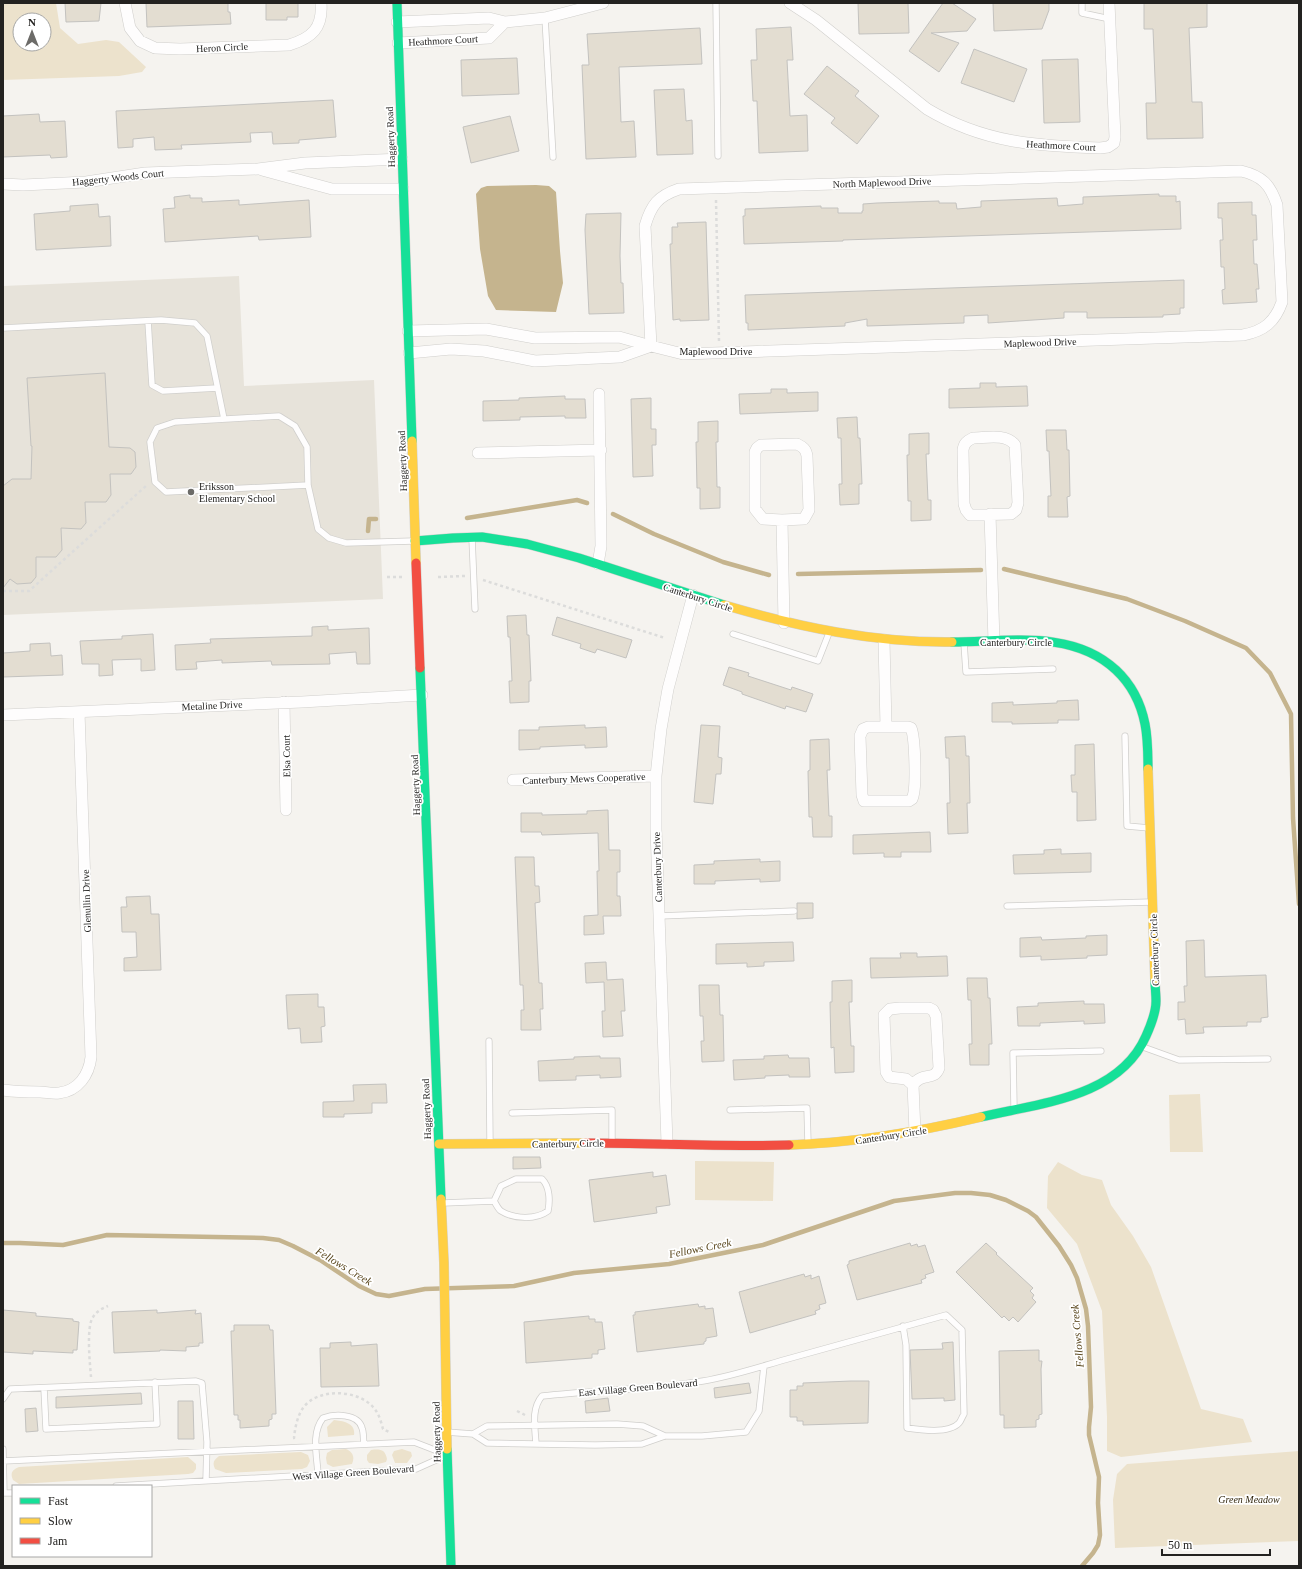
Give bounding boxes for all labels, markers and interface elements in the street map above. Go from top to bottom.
north arrow [12,12,52,52]
text: N [28,16,36,28]
street label: Heathmore Court [408,33,478,48]
street label: Heron Circle [196,41,249,54]
street label: Haggerty Road [384,106,397,168]
street label: Heathmore Court [1026,138,1096,153]
street label: Haggerty Woods Court [72,167,165,188]
street label: North Maplewood Drive [832,175,932,190]
street label: Maplewood Drive [1003,336,1077,349]
street label: Maplewood Drive [679,346,753,357]
street label: Haggerty Road [396,430,409,492]
place label: Eriksson Elementary School [199,481,276,504]
marker: Eriksson Elementary School [186,487,196,497]
street label: Canterbury Circle [662,581,734,614]
street label: Canterbury Circle [980,637,1053,648]
street label: Metaline Drive [181,698,243,713]
street label: Elsa Court [281,734,292,777]
street label: Haggerty Road [409,754,422,816]
street label: Canterbury Mews Cooperative [522,771,646,786]
street label: Canterbury Drive [651,831,664,902]
street label: Glenullin Drive [80,869,93,933]
street label: Canterbury Circle [1148,913,1161,986]
street label: Haggerty Road [420,1078,433,1140]
street label: Canterbury Circle [855,1124,928,1147]
street label: Canterbury Circle [532,1137,605,1150]
water label: Fellows Creek [667,1236,733,1260]
water label: Fellows Creek [313,1244,375,1288]
water label: Fellows Creek [1068,1303,1086,1369]
street label: East Village Green Boulevard [578,1377,698,1398]
street label: Haggerty Road [430,1401,443,1462]
street label: West Village Green Boulevard [292,1463,414,1482]
legend [12,1485,152,1557]
text: Fast [48,1494,69,1508]
park label: Green Meadow [1218,1494,1280,1505]
text: Slow [48,1514,73,1528]
scale bar [1162,1531,1270,1557]
text: Jam [48,1534,68,1548]
text: 50 m [1168,1538,1193,1552]

